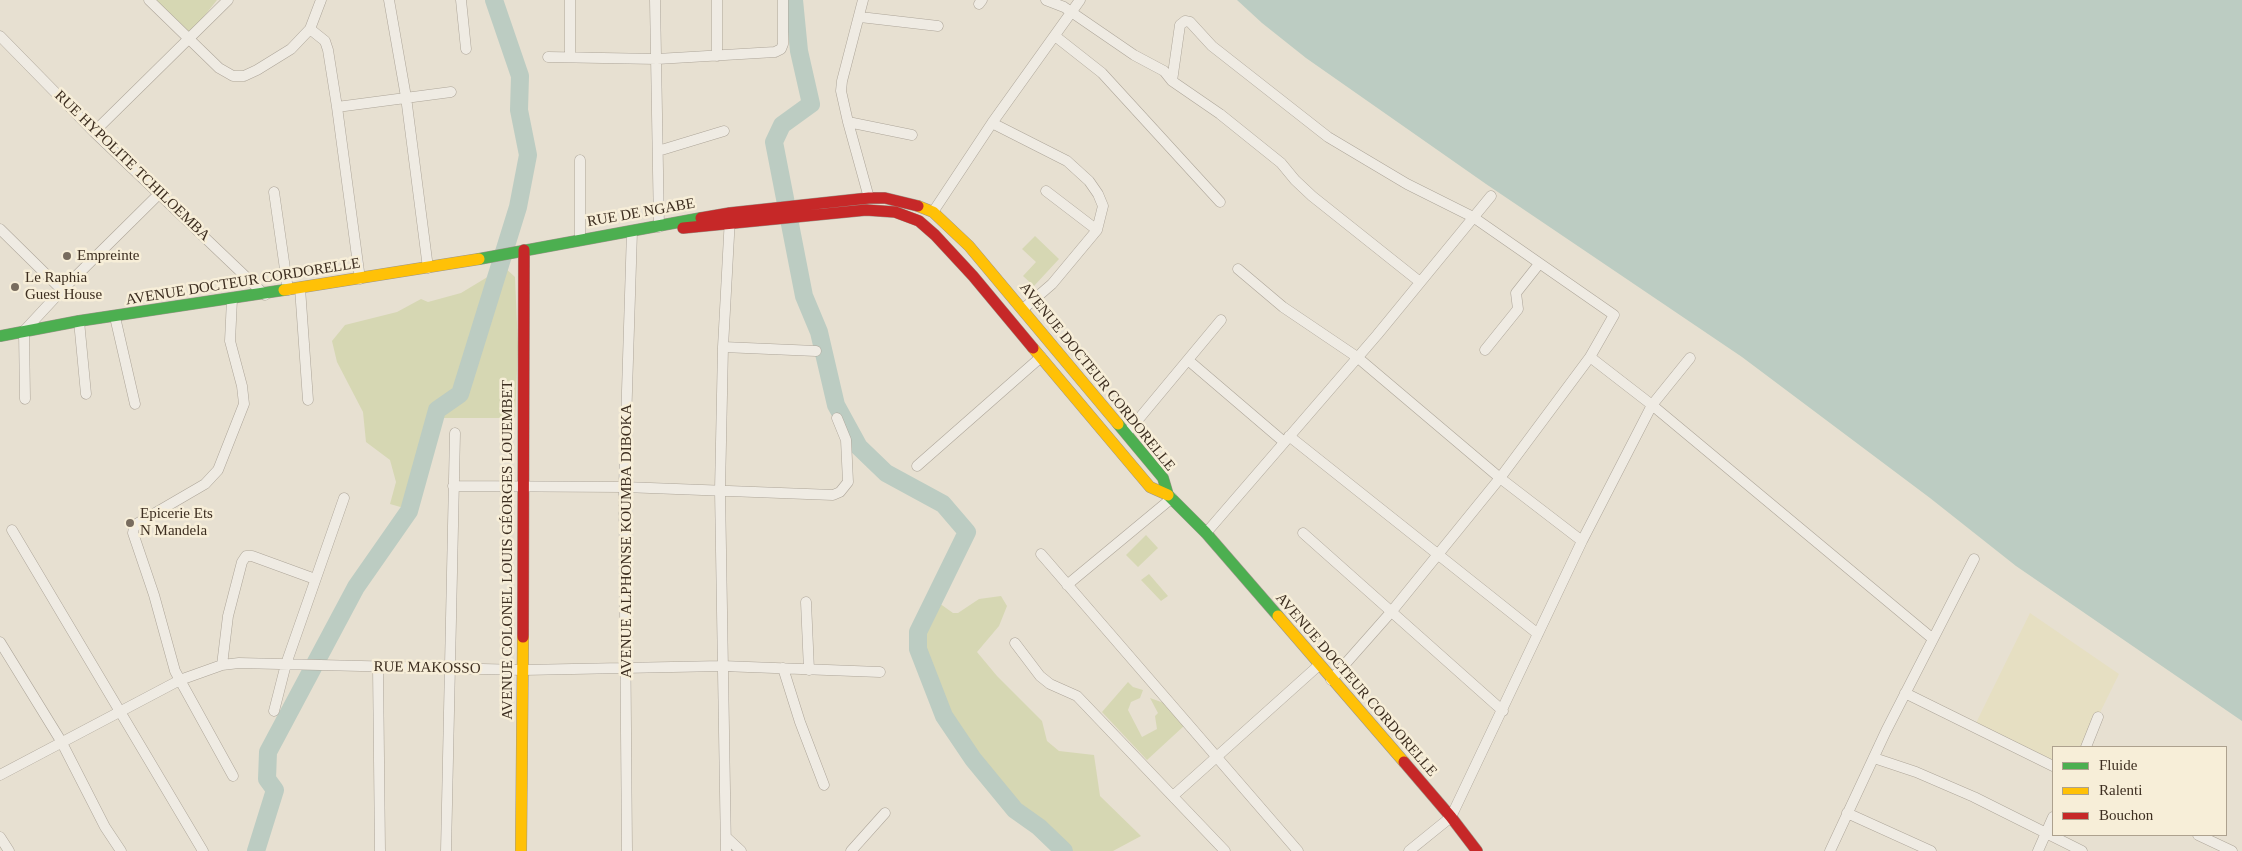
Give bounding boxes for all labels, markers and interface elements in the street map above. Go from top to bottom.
street label: RUE HYPOLITE TCHILOEMBA [51,87,213,245]
street label: RUE DE NGABE [586,195,696,231]
place label: Empreinte [77,247,139,265]
marker: Empreinte [61,250,73,262]
street label: AVENUE DOCTEUR CORDORELLE [124,255,362,309]
place label: Le Raphia Guest House [25,269,102,304]
street label: AVENUE DOCTEUR CORDORELLE [1015,279,1179,475]
marker: Le Raphia Guest House [9,281,21,293]
street label: AVENUE COLONEL LOUIS GÉORGES LOUEMBET [499,380,517,720]
street label: AVENUE ALPHONSE KOUMBA DIBOKA [618,404,636,678]
place label: Epicerie Ets N Mandela [140,505,213,540]
marker: Epicerie Ets N Mandela [124,517,136,529]
street label: AVENUE DOCTEUR CORDORELLE [1271,590,1441,780]
street label: RUE MAKOSSO [373,658,481,678]
legend [2052,746,2227,836]
text: Fluide [2099,757,2137,773]
text: Ralenti [2099,782,2142,798]
text: Bouchon [2099,807,2153,823]

